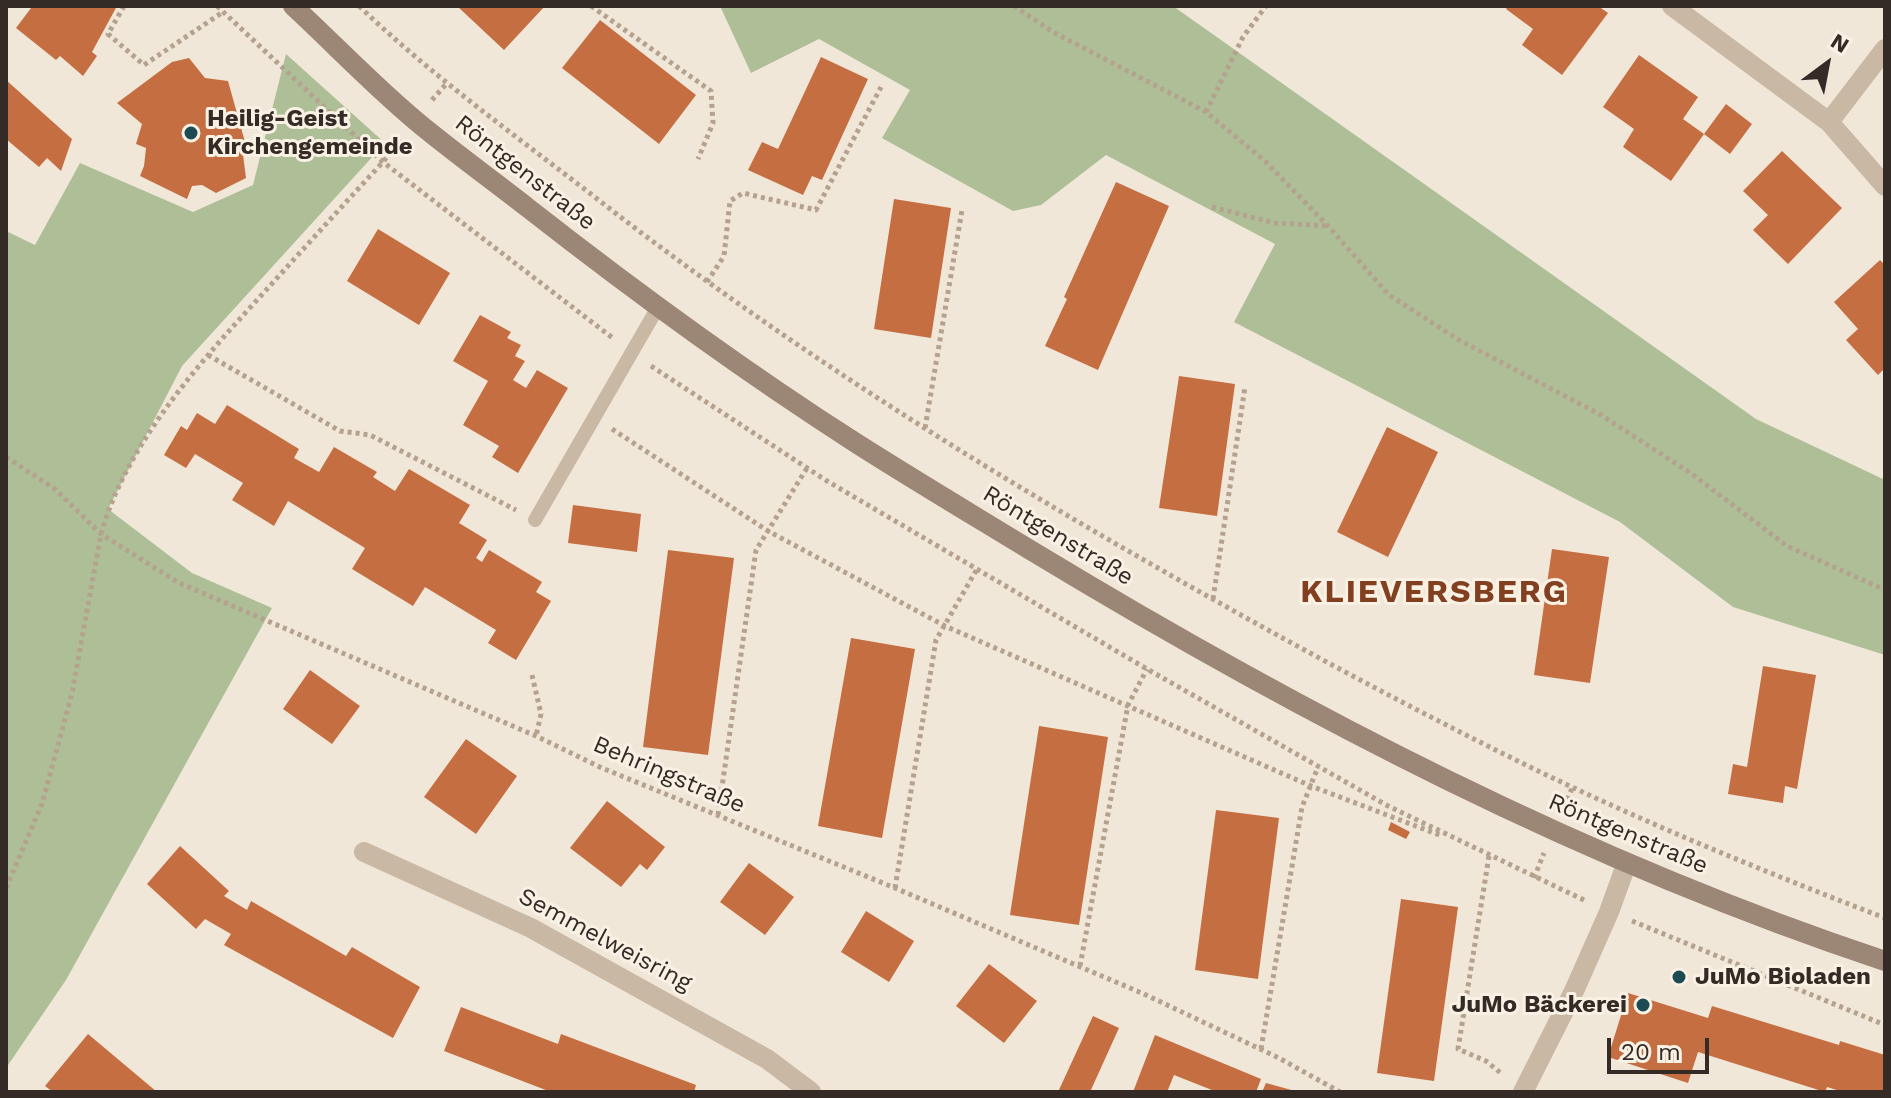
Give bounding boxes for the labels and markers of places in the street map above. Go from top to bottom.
place label: Heilig-Geist Kirchengemeinde [207,105,413,161]
marker: Heilig-Geist Kirchengemeinde [182,124,200,142]
place label: JuMo Bioladen [1695,963,1871,991]
marker: JuMo Bioladen [1670,968,1688,986]
place label: JuMo Bäckerei [1451,991,1627,1019]
marker: JuMo Bäckerei [1634,996,1652,1014]

